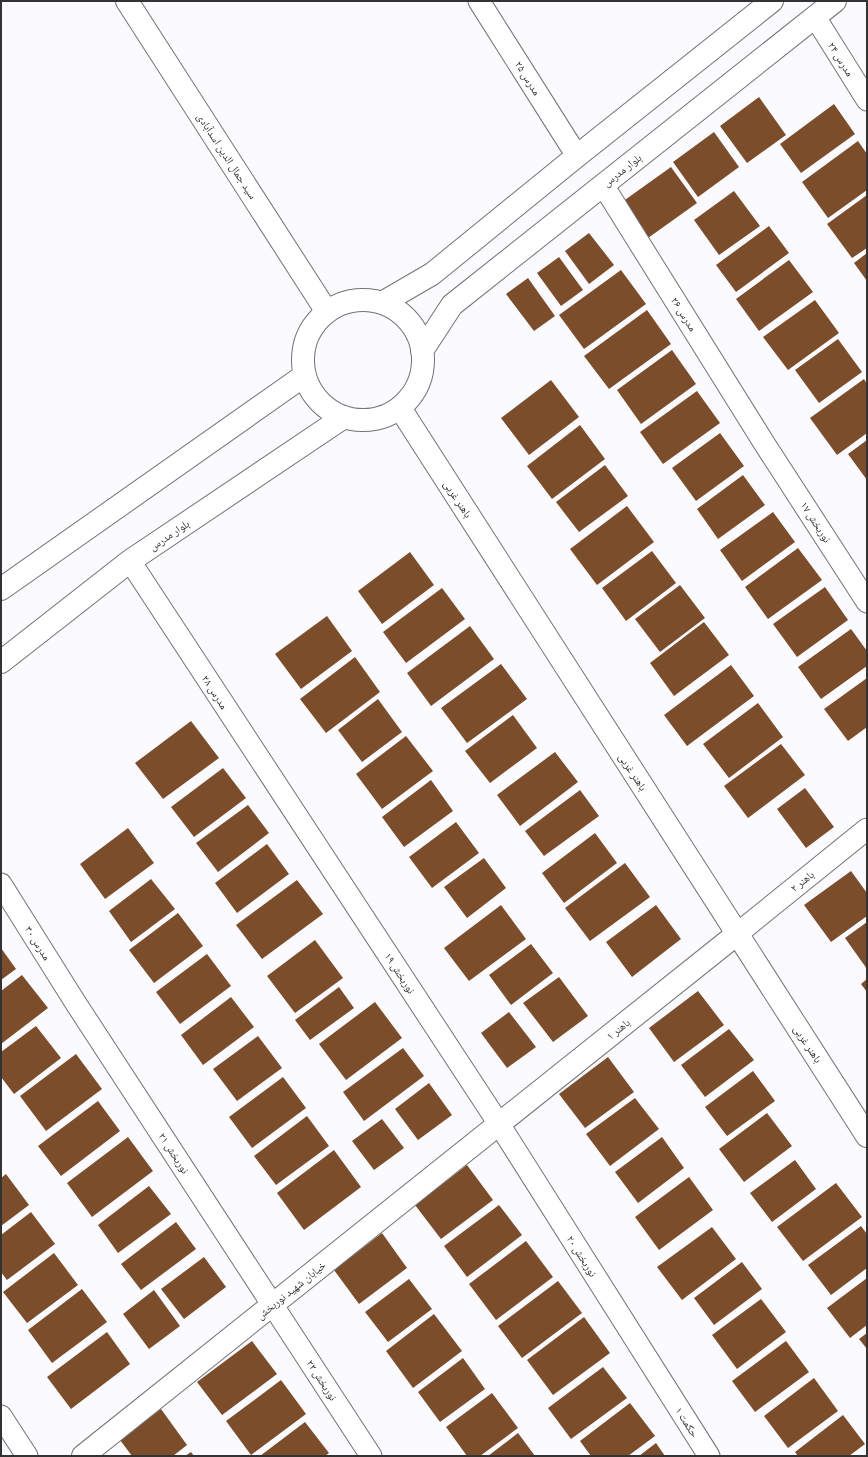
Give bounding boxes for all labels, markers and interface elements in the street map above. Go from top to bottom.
street label: مدرس ۲۴ [822,39,858,81]
street label: مدرس ۲۵ [509,58,545,100]
street label: سید جمال الدین اسدآبادی [191,110,261,204]
street label: بلوار مدرس [599,150,647,193]
street label: مدرس ۲۶ [665,294,701,336]
street label: باهنر غربی [437,477,476,523]
street label: نوربخش ۱۷ [794,498,835,547]
street label: بلوار مدرس [146,516,194,557]
street label: مدرس ۲۸ [195,672,232,714]
street label: باهنر غربی [612,750,651,796]
street label: باهنر ۲ [787,866,819,898]
street label: مدرس ۳۰ [19,923,55,965]
street label: نوربخش ۱۹ [378,949,419,998]
street label: باهنر ۱ [603,1014,635,1046]
street label: باهنر غربی [787,1022,826,1068]
street label: نوربخش ۲۱ [152,1129,193,1178]
street label: نوربخش ۲۰ [560,1232,601,1281]
street label: خیابان شهید نوربخش [253,1257,331,1325]
street label: نوربخش ۲۲ [300,1356,341,1405]
street label: حکمت ۱ [669,1404,703,1442]

